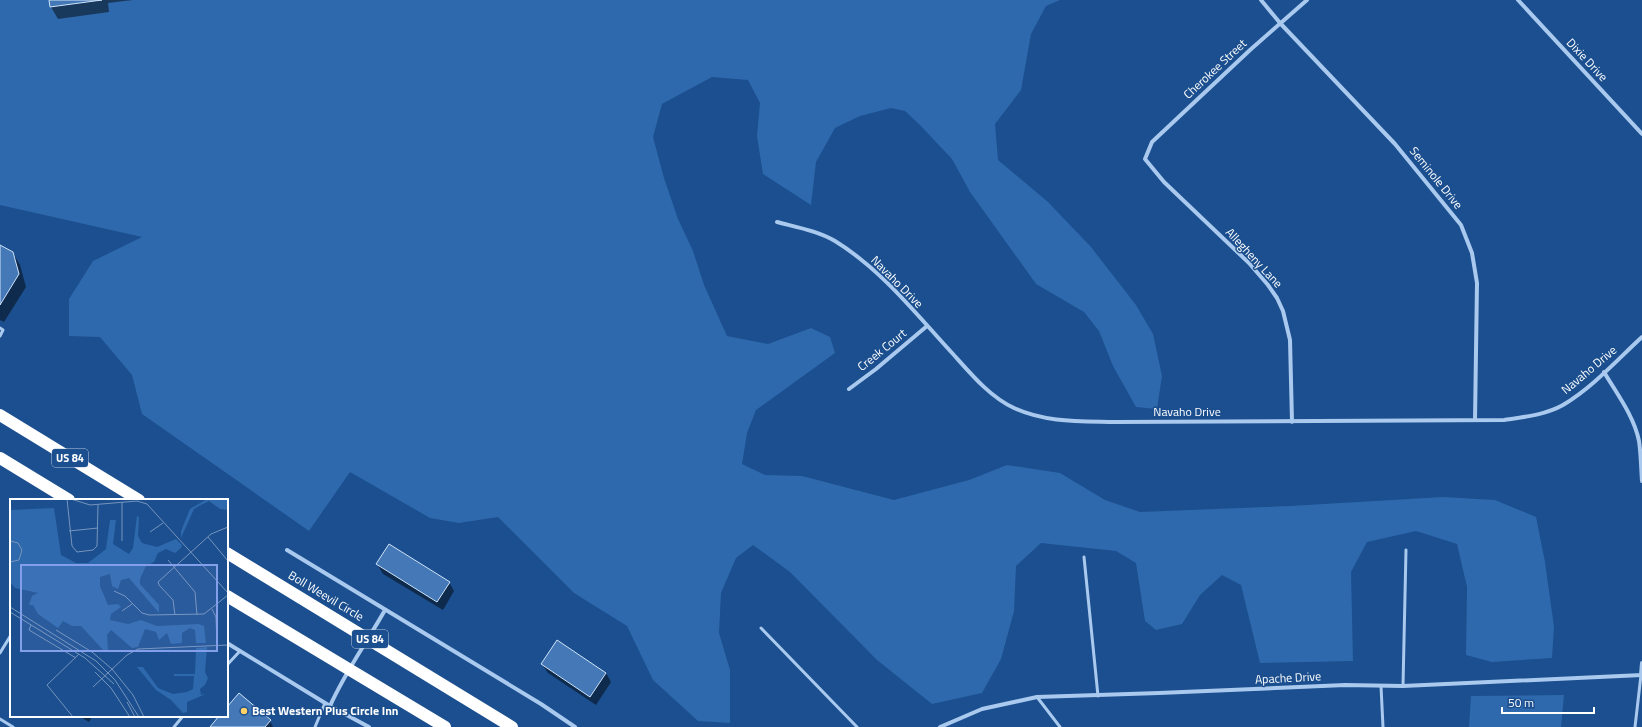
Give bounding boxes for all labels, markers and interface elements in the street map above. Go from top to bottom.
street label: Cherokee Street [1179,34,1251,103]
street label: Dixie Drive [1562,34,1613,86]
street label: Seminole Drive [1405,142,1468,213]
street label: Allegheny Lane [1221,223,1287,292]
street label: Navaho Drive [867,251,928,312]
street label: Creek Court [853,323,911,375]
street label: Navaho Drive [1557,341,1621,399]
street label: Navaho Drive [1153,402,1221,421]
road number: US 84 [52,449,88,467]
inset map [10,499,228,717]
street label: Boll Weevil Circle [285,565,368,626]
road number: US 84 [352,630,388,648]
street label: Apache Drive [1254,666,1321,689]
scale bar [1502,689,1594,715]
text: 50 m [1508,693,1534,712]
place label: Best Western Plus Circle Inn [252,701,398,720]
marker: Best Western Plus Circle Inn [239,706,249,716]

